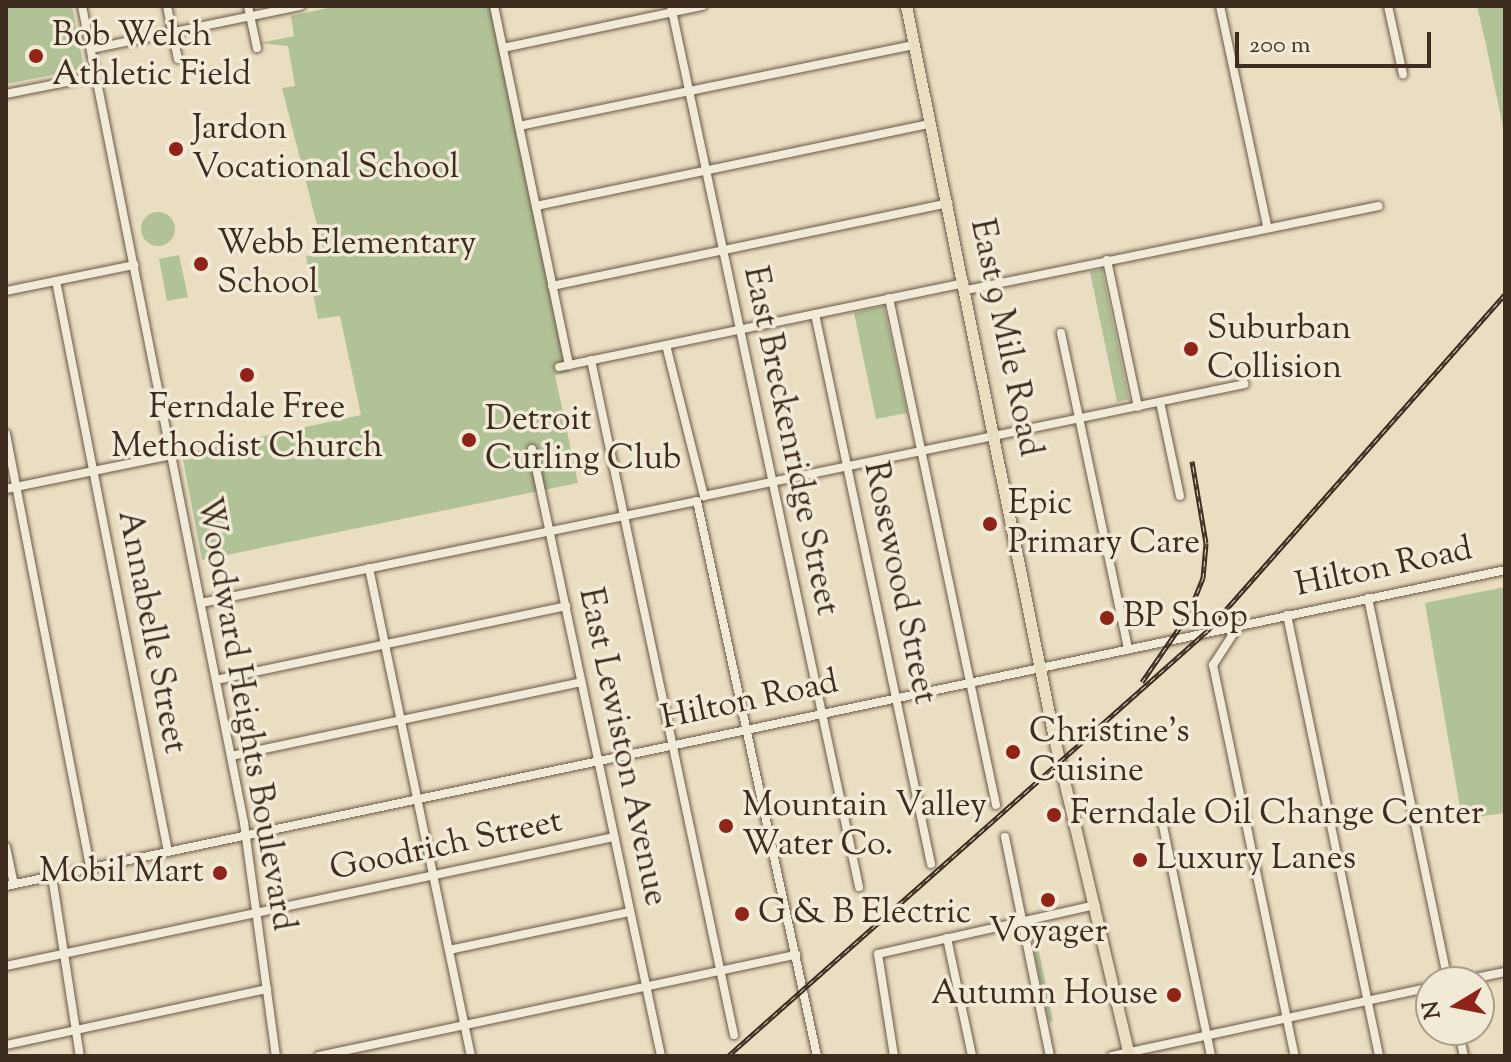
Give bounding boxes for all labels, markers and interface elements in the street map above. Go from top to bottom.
place label: Bob Welch Athletic Field [52,16,251,96]
scale bar [1239,16,1435,66]
text: 200 m [1249,29,1311,63]
marker: Bob Welch Athletic Field [27,47,45,65]
place label: Jardon Vocational School [192,109,459,188]
marker: Jardon Vocational School [167,140,185,158]
street label: East 9 Mile Road [960,216,1050,460]
place label: Webb Elementary School [217,224,476,304]
marker: Webb Elementary School [192,255,210,273]
street label: East Breckenridge Street [733,263,847,619]
place label: Suburban Collision [1207,309,1351,388]
marker: Suburban Collision [1182,340,1200,358]
marker: Ferndale Free Methodist Church [238,366,256,384]
place label: Ferndale Free Methodist Church [111,388,383,468]
place label: Detroit Curling Club [485,400,681,480]
marker: Detroit Curling Club [460,431,478,449]
street label: Rosewood Street [853,458,945,708]
place label: Epic Primary Care [1008,484,1200,564]
street label: Woodward Heights Boulevard [187,494,303,934]
street label: Annabelle Street [107,507,195,757]
marker: Epic Primary Care [979,513,1001,535]
street label: Hilton Road [1292,529,1476,607]
street label: East Lewiston Avenue [568,584,676,910]
place label: BP Shop [1123,598,1248,638]
marker: BP Shop [1098,609,1116,627]
street label: Hilton Road [658,662,842,740]
place label: Christine's Cuisine [1029,712,1190,792]
marker: Christine's Cuisine [1004,743,1022,761]
place label: Mountain Valley Water Co. [742,786,987,866]
place label: Ferndale Oil Change Center [1070,795,1484,835]
street label: Goodrich Street [326,801,566,891]
marker: Ferndale Oil Change Center [1045,806,1063,824]
marker: Mountain Valley Water Co. [717,817,735,835]
place label: Luxury Lanes [1156,840,1356,880]
marker: Luxury Lanes [1131,851,1149,869]
place label: Mobil Mart [39,853,204,893]
marker: Mobil Mart [211,864,229,882]
marker: Voyager [1039,891,1057,909]
place label: G & B Electric [758,894,971,934]
marker: G & B Electric [733,905,751,923]
place label: Voyager [989,913,1107,953]
north arrow [1415,966,1495,1046]
place label: Autumn House [931,975,1158,1015]
marker: Autumn House [1165,986,1183,1004]
text: N [1416,998,1451,1021]

